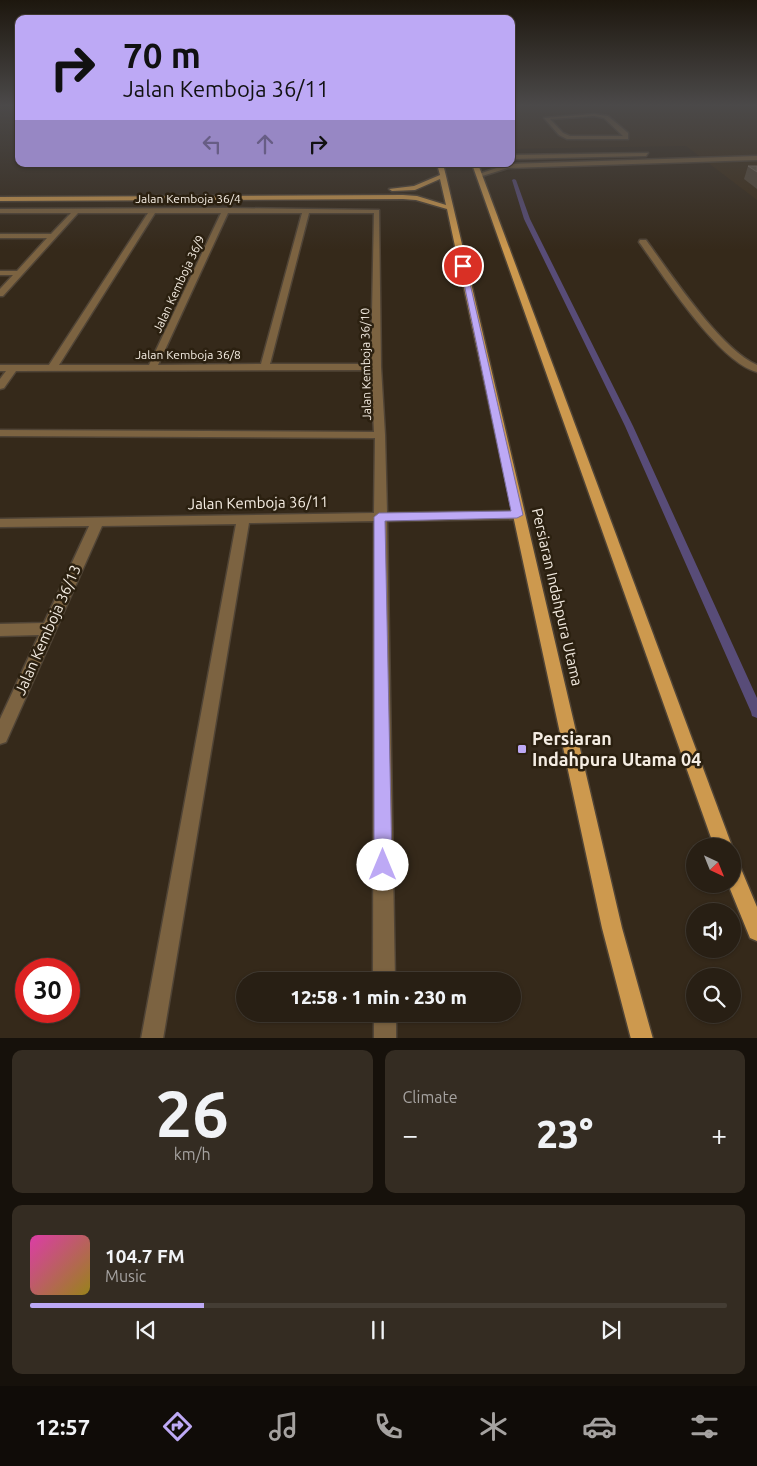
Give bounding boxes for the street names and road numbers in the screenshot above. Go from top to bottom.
street label: Jalan Kemboja 36/4 [135,192,241,205]
street label: Jalan Kemboja 36/9 [150,233,207,334]
street label: Jalan Kemboja 36/10 [358,307,373,420]
street label: Jalan Kemboja 36/8 [135,348,241,361]
street label: Jalan Kemboja 36/11 [188,493,328,512]
street label: Persiaran Indahpura Utama [529,506,586,687]
street label: Jalan Kemboja 36/13 [11,562,84,697]

